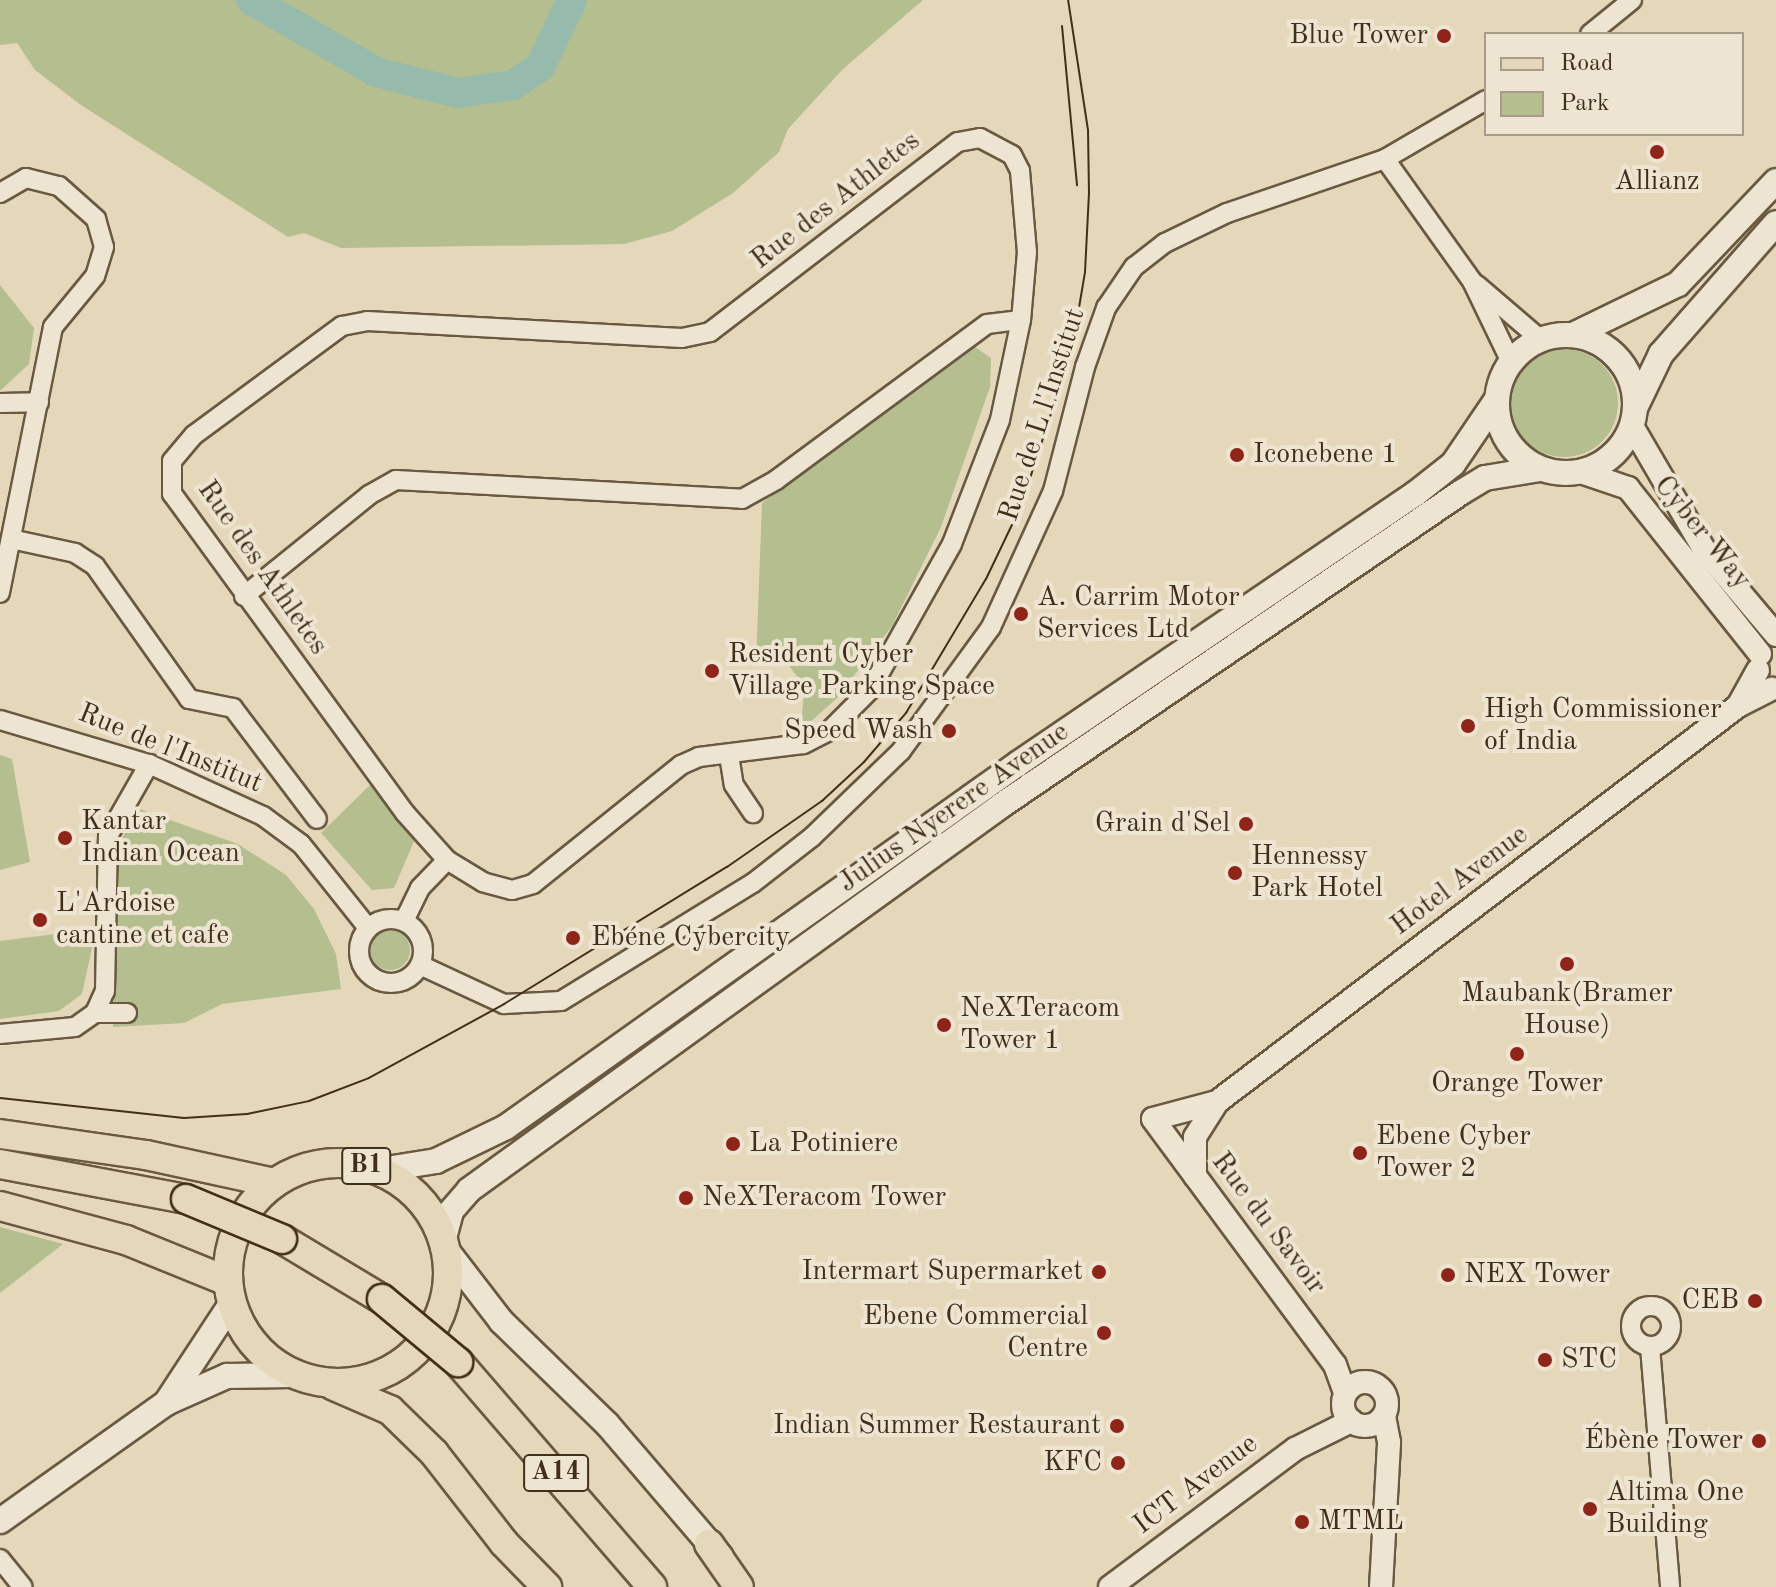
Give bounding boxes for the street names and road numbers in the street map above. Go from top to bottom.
street label: Rue des Athletes [745,125,927,277]
street label: Rue de L l'Institut [993,304,1093,526]
street label: Cyber Way [1646,470,1758,596]
street label: Rue des Athletes [189,474,335,662]
street label: Rue de l'Institut [73,697,267,801]
street label: Julius Nyerere Avenue [832,716,1076,900]
street label: Hotel Avenue [1385,819,1535,943]
road number: B1 [340,1144,392,1188]
street label: Rue du Savoir [1203,1146,1333,1302]
street label: ICT Avenue [1127,1427,1265,1543]
road number: A14 [522,1451,590,1495]

